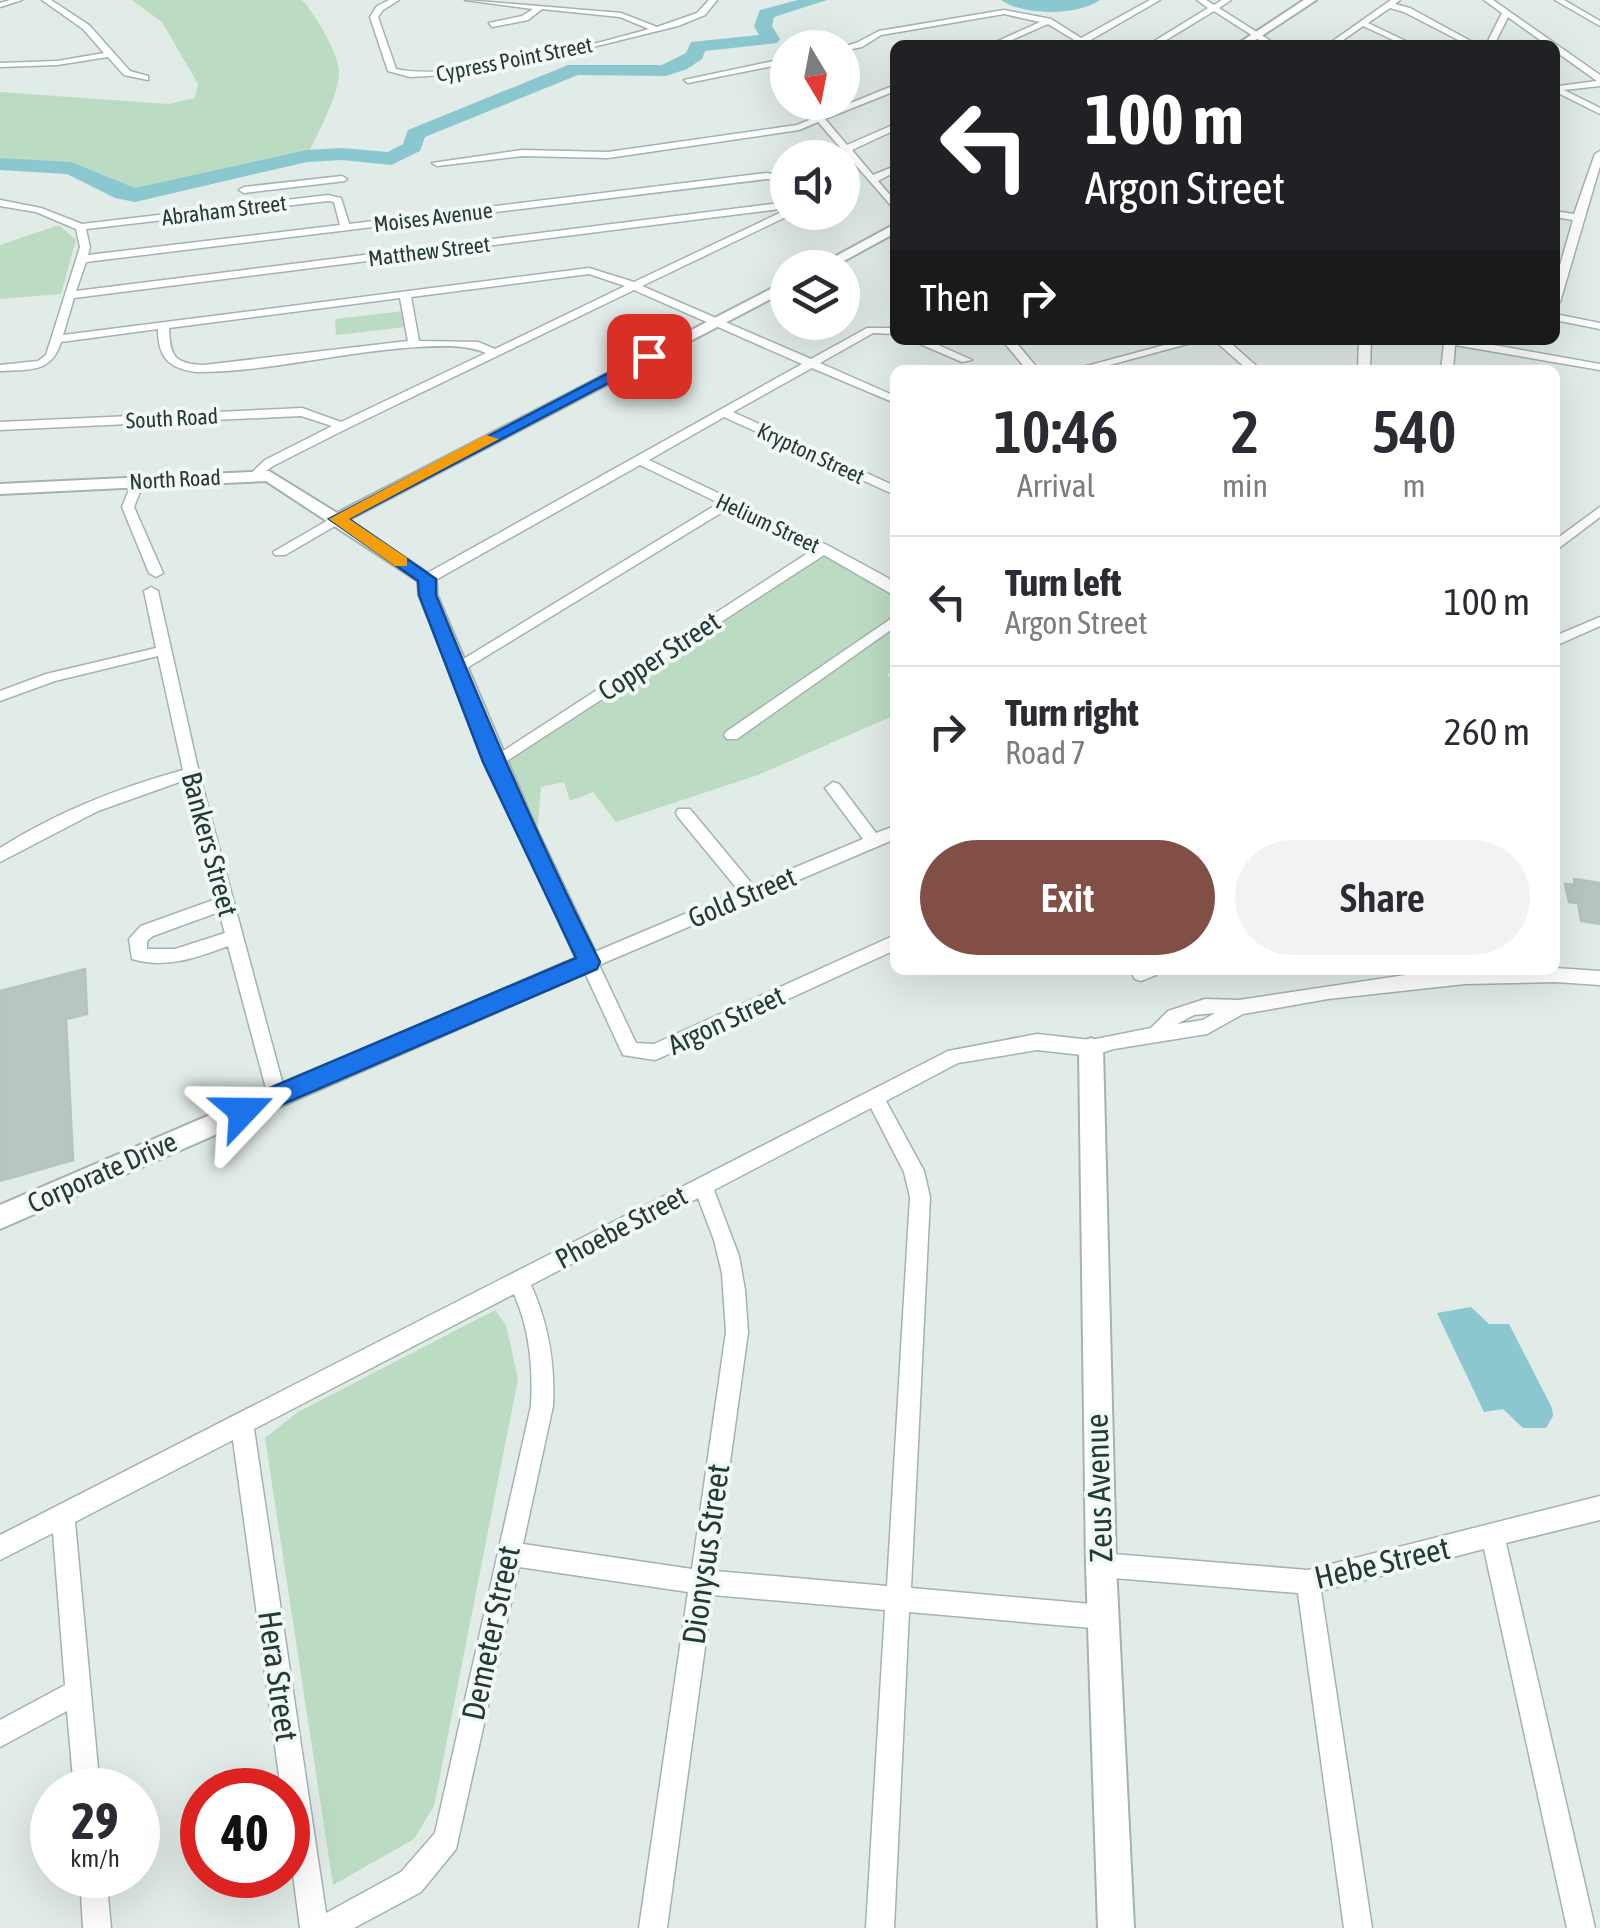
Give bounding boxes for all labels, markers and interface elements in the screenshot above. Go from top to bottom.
north arrow [770,30,860,120]
map controls [770,30,860,340]
street label: Cypress Point Street [434,31,594,87]
text: 100 m [1085,79,1244,159]
icon: left [920,80,1050,210]
button: sound [770,140,860,230]
text: Argon Street [1085,162,1285,214]
street label: Abraham Street [160,189,288,231]
street label: Moises Avenue [372,197,494,237]
street label: Matthew Street [367,231,491,271]
button: layers [770,250,860,340]
icon: right [1010,270,1065,325]
text: Then [920,276,990,319]
pin [607,314,692,399]
icon: arrive [622,329,677,384]
text: 10:46 [994,397,1118,466]
text: 2 [1231,397,1259,466]
text: 540 [1372,397,1456,466]
street label: South Road [125,403,219,433]
street label: Krypton Street [753,417,869,489]
street label: North Road [129,464,221,494]
text: Arrival [1017,467,1095,504]
text: min [1222,467,1268,504]
text: m [1402,467,1426,504]
street label: Helium Street [712,488,824,558]
text: Turn left [1005,561,1121,604]
icon: left [920,574,975,629]
text: 100 m [1444,580,1530,623]
text: Argon Street [1005,604,1147,641]
street label: Copper Street [592,605,726,707]
text: Turn right [1005,691,1139,734]
icon: right [920,704,975,759]
text: 260 m [1444,710,1530,753]
text: Road 7 [1005,734,1086,771]
street label: Bankers Street [175,768,245,920]
button: Exit [920,840,1215,955]
button: Share [1235,840,1530,955]
street label: Gold Street [683,860,801,934]
street label: Argon Street [663,979,789,1061]
position arrow [191,1059,295,1163]
street label: Corporate Drive [22,1125,182,1219]
street label: Phoebe Street [550,1179,692,1275]
street label: Zeus Avenue [1077,1413,1120,1563]
street label: Dionysus Street [675,1461,736,1646]
street label: Hebe Street [1311,1529,1453,1596]
street label: Demeter Street [454,1542,527,1724]
street label: Hera Street [251,1608,306,1744]
speed limit sign: 40 [180,1768,310,1898]
text: 29 [71,1792,118,1850]
text: km/h [70,1844,120,1872]

